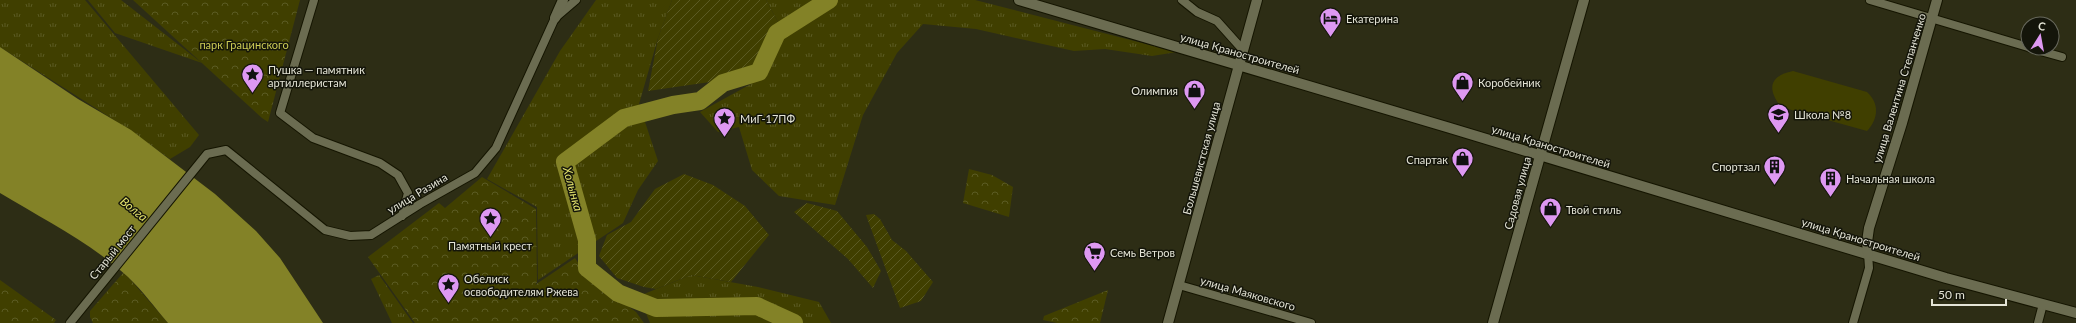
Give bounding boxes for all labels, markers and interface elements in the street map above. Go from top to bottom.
hotel icon: Екатерина [1318,5,1344,38]
place label: Екатерина [1346,12,1399,25]
street label: улица Валентина Степанченко [1870,12,1928,164]
north arrow [2020,16,2060,56]
text: С [2037,19,2048,33]
street label: улица Краностроителей [1179,30,1301,76]
park label: парк Грацинского [199,38,289,51]
place icon: Пушка — памятник артиллеристам [240,62,266,95]
place label: Пушка — памятник артиллеристам [268,63,365,89]
shop icon: Коробейник [1449,69,1475,102]
place label: Коробейник [1478,76,1541,89]
shop icon: Олимпия [1181,77,1207,110]
place label: Олимпия [1131,84,1178,97]
street label: Большевистская улица [1180,100,1222,216]
school or university icon: Школа №8 [1766,101,1792,134]
place icon: МиГ-17ПФ [712,105,738,138]
place label: Школа №8 [1794,108,1851,121]
place label: МиГ-17ПФ [740,112,795,125]
street label: улица Краностроителей [1490,122,1612,170]
shop icon: Спартак [1450,146,1476,179]
place label: Спартак [1406,153,1448,166]
building icon: Спортзал [1762,153,1788,186]
street label: Садовая улица [1501,155,1533,231]
place label: Спортзал [1712,160,1760,173]
water label: Холынка [560,164,586,213]
building icon: Начальная школа [1818,165,1844,198]
street label: улица Разина [385,170,449,216]
place label: Начальная школа [1846,172,1935,185]
water label: Волга [117,194,151,224]
shop icon: Твой стиль [1537,196,1563,229]
place label: Твой стиль [1566,203,1621,216]
place icon: Памятный крест [477,206,503,239]
street label: улица Краностроителей [1800,215,1922,263]
street label: Старый мост [86,222,138,282]
place label: Памятный крест [448,239,532,252]
supermarket icon: Семь Ветров [1082,239,1108,272]
place label: Семь Ветров [1110,246,1175,259]
place icon: Обелиск освободителям Ржева [435,271,461,304]
place label: Обелиск освободителям Ржева [464,272,578,298]
street label: улица Маяковского [1199,273,1297,313]
scale bar [1932,281,2006,307]
text: 50 m [1938,287,1965,302]

